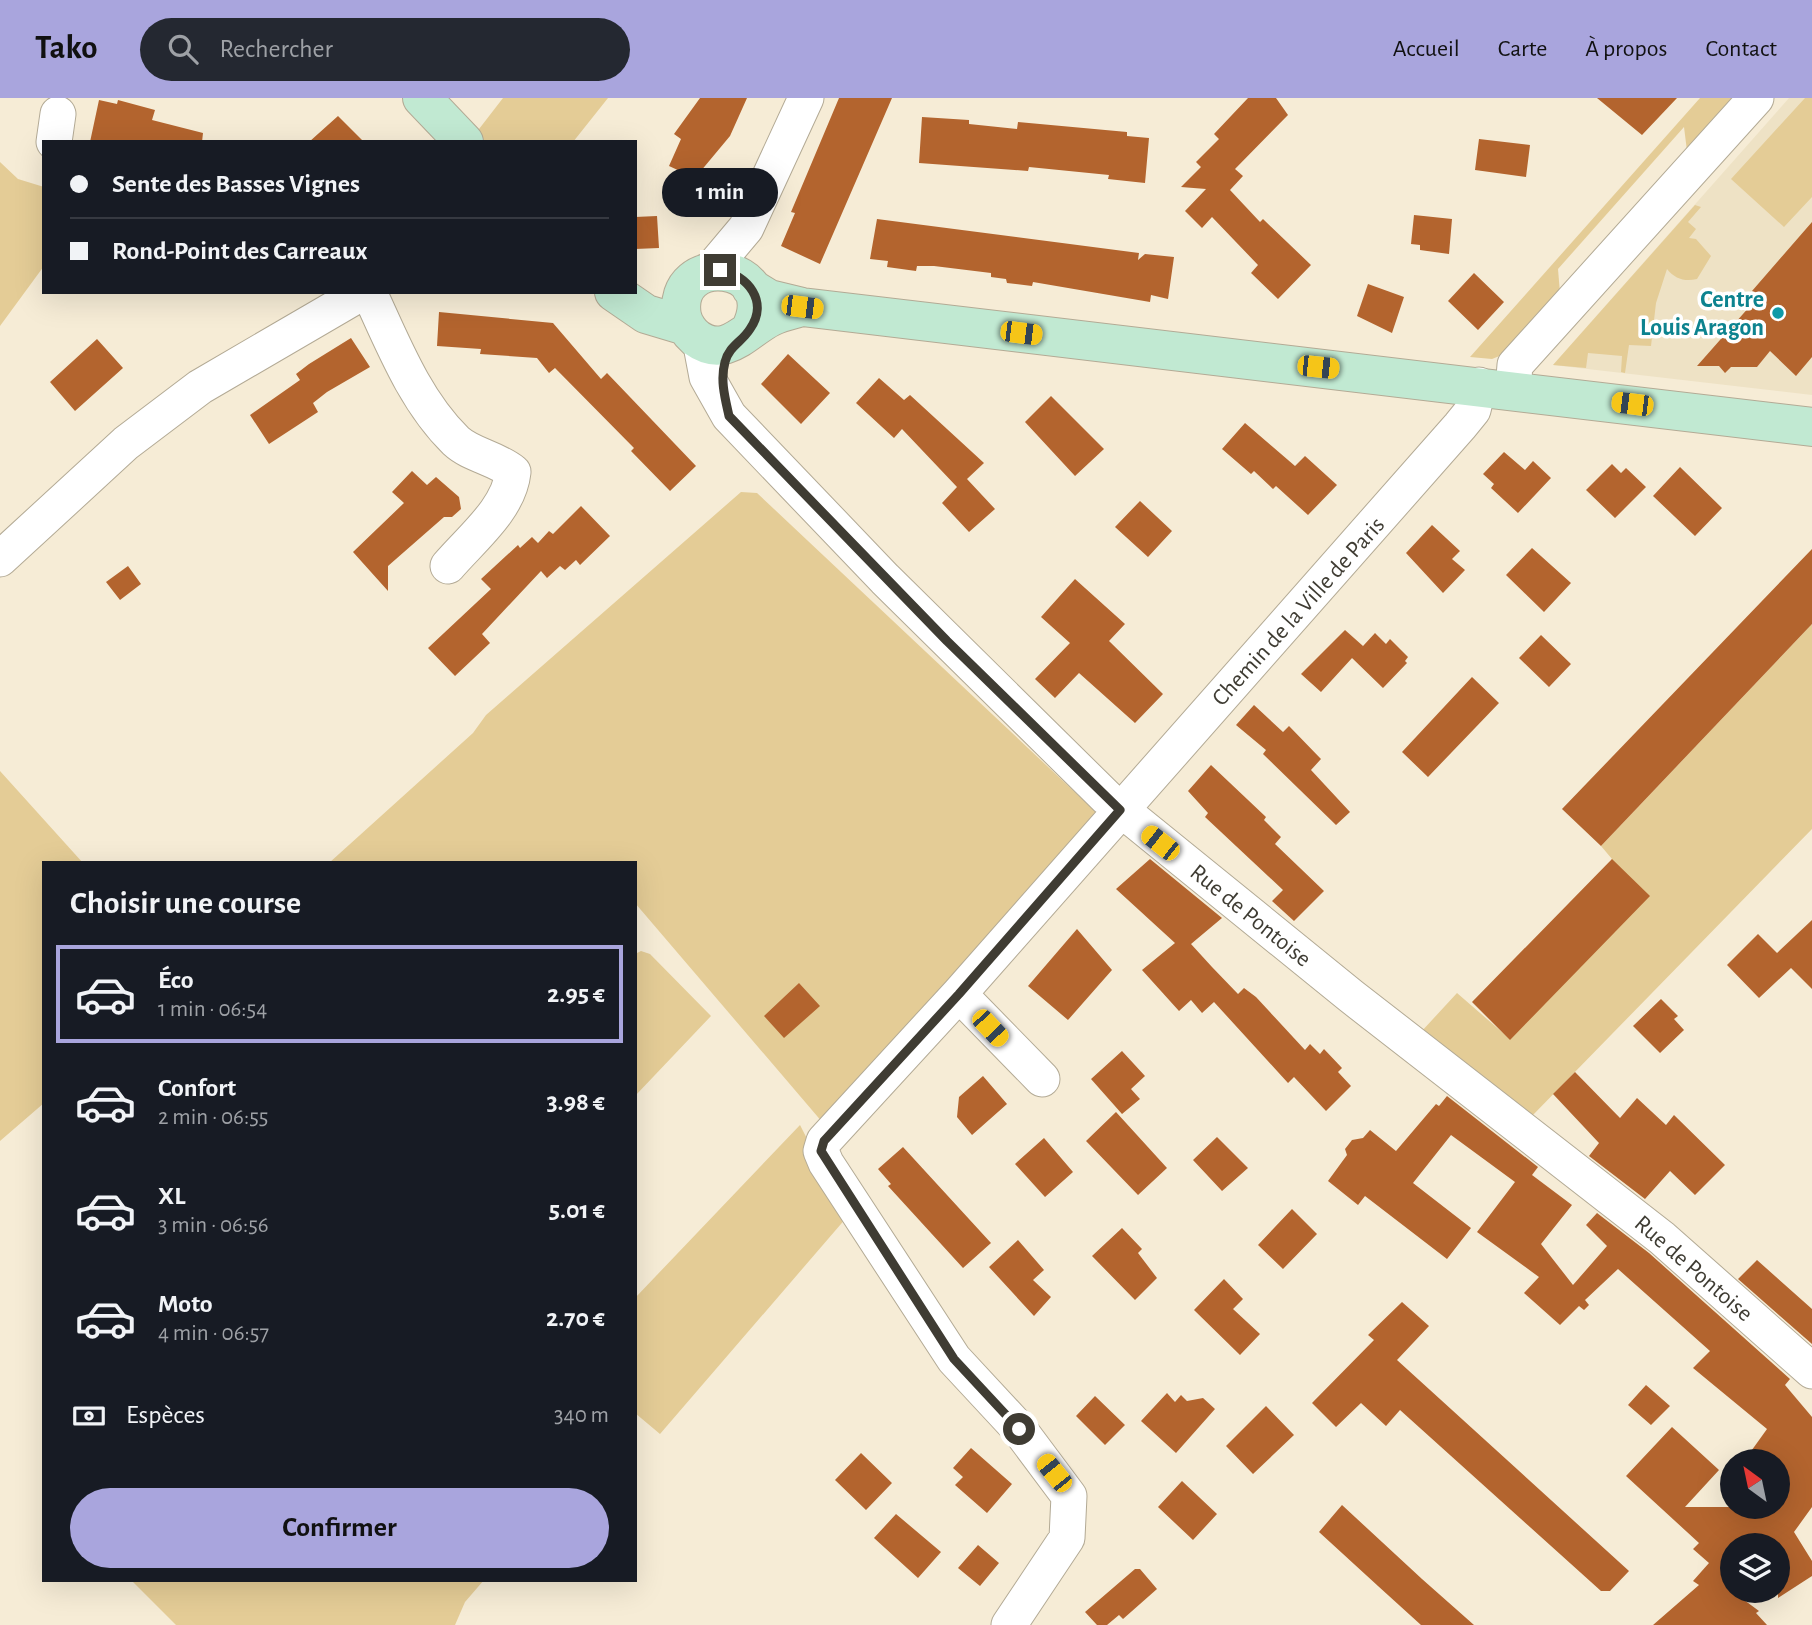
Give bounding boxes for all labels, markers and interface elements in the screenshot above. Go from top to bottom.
search box [140,18,630,81]
icon: search [164,30,202,68]
text: Tako [35,32,98,65]
text: Rechercher [220,36,333,62]
text: Accueil [1393,37,1460,61]
text: Carte [1498,37,1547,61]
text: À propos [1585,37,1667,61]
text: Contact [1705,37,1777,61]
callout: 1 min [662,169,778,218]
text: Sente des Basses Vignes [112,171,360,197]
text: 1 min [696,181,744,204]
text: Rond-Point des Carreaux [112,238,367,264]
route end [704,254,736,286]
place label: Centre Louis Aragon [1640,288,1764,340]
car [780,294,825,320]
marker: Centre Louis Aragon [1770,305,1786,321]
car [999,320,1044,346]
car [1297,354,1340,380]
car [1610,391,1655,417]
street label: Chemin de la Ville de Paris [1208,513,1390,711]
car [1137,822,1184,864]
street label: Rue de Pontoise [1185,860,1315,972]
text: Choisir une course [70,887,301,919]
icon: car [74,963,137,1026]
text: Éco [158,967,194,993]
text: 2.95 € [547,981,605,1007]
text: 1 min · 06:54 [158,998,267,1021]
car [968,1005,1013,1051]
icon: car [74,1071,137,1134]
text: Confort [158,1075,236,1101]
text: 3.98 € [546,1089,605,1115]
text: 2 min · 06:55 [158,1106,268,1129]
icon: car [74,1179,137,1242]
text: XL [158,1183,185,1209]
text: 5.01 € [549,1197,605,1223]
street label: Rue de Pontoise [1630,1211,1757,1326]
text: 3 min · 06:56 [158,1214,269,1237]
icon: car [74,1287,137,1350]
text: Moto [158,1291,213,1317]
text: 2.70 € [546,1305,605,1331]
text: 4 min · 06:57 [158,1322,269,1345]
icon: cash [70,1397,108,1435]
text: Espèces [126,1402,205,1428]
text: 340 m [554,1404,609,1427]
route start [1003,1413,1035,1445]
north arrow [1720,1449,1790,1519]
map controls [1720,1449,1790,1603]
car [1033,1450,1076,1496]
button: Confirmer [70,1488,609,1568]
button: layers [1720,1533,1790,1603]

